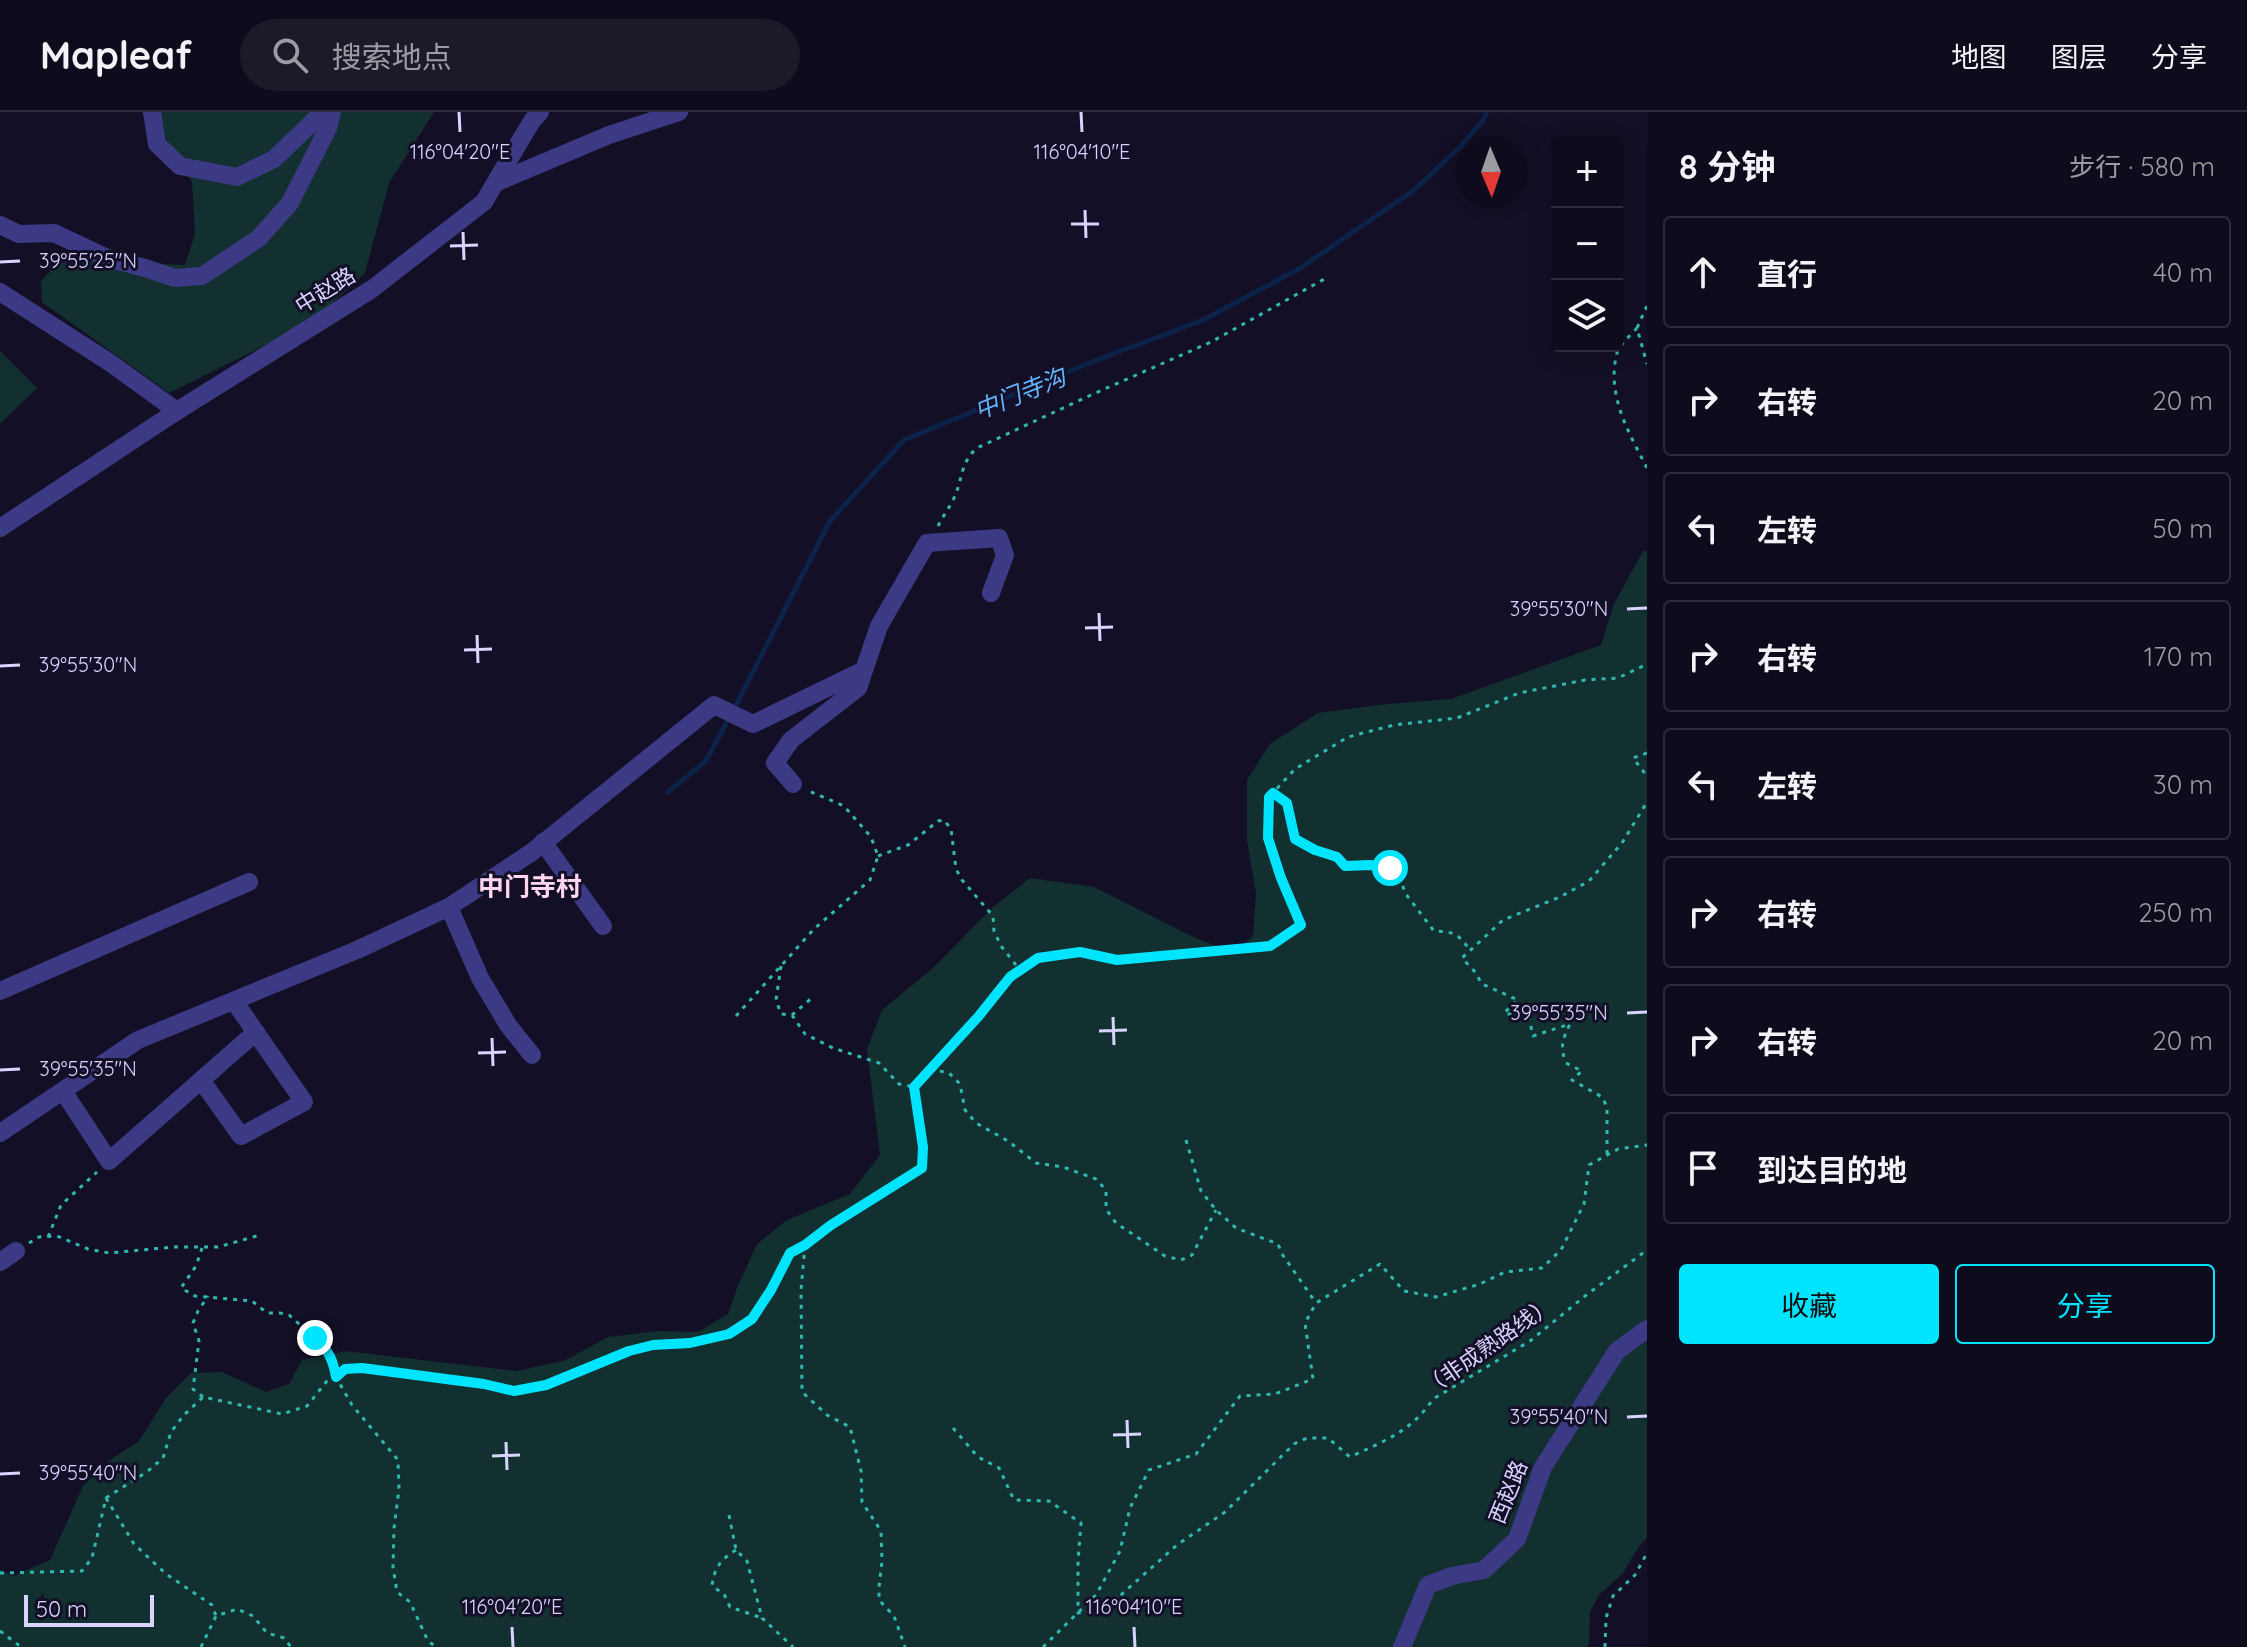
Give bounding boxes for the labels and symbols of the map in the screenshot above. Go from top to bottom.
north arrow [1455,136,1527,208]
text: 116°04'20"E [410,139,510,164]
text: 116°04'10"E [1034,139,1130,164]
text: 39°55'25"N [39,248,137,273]
street label: 中赵路 [290,261,360,319]
water label: 中门寺沟 [970,360,1073,425]
text: 39°55'30"N [1510,596,1608,621]
text: 39°55'30"N [39,652,137,677]
route start [1372,850,1408,886]
district label: 中门寺村 [478,870,582,903]
text: 39°55'35"N [1510,1000,1608,1025]
text: 39°55'35"N [39,1056,137,1081]
street label: （非成熟路线） [1417,1290,1559,1402]
route end [297,1320,333,1356]
text: 39°55'40"N [1510,1404,1608,1429]
street label: 西赵路 [1483,1456,1533,1528]
text: 39°55'40"N [39,1460,137,1485]
scale bar [24,1591,154,1627]
text: 116°04'20"E [462,1594,562,1619]
text: 116°04'10"E [1086,1594,1182,1619]

